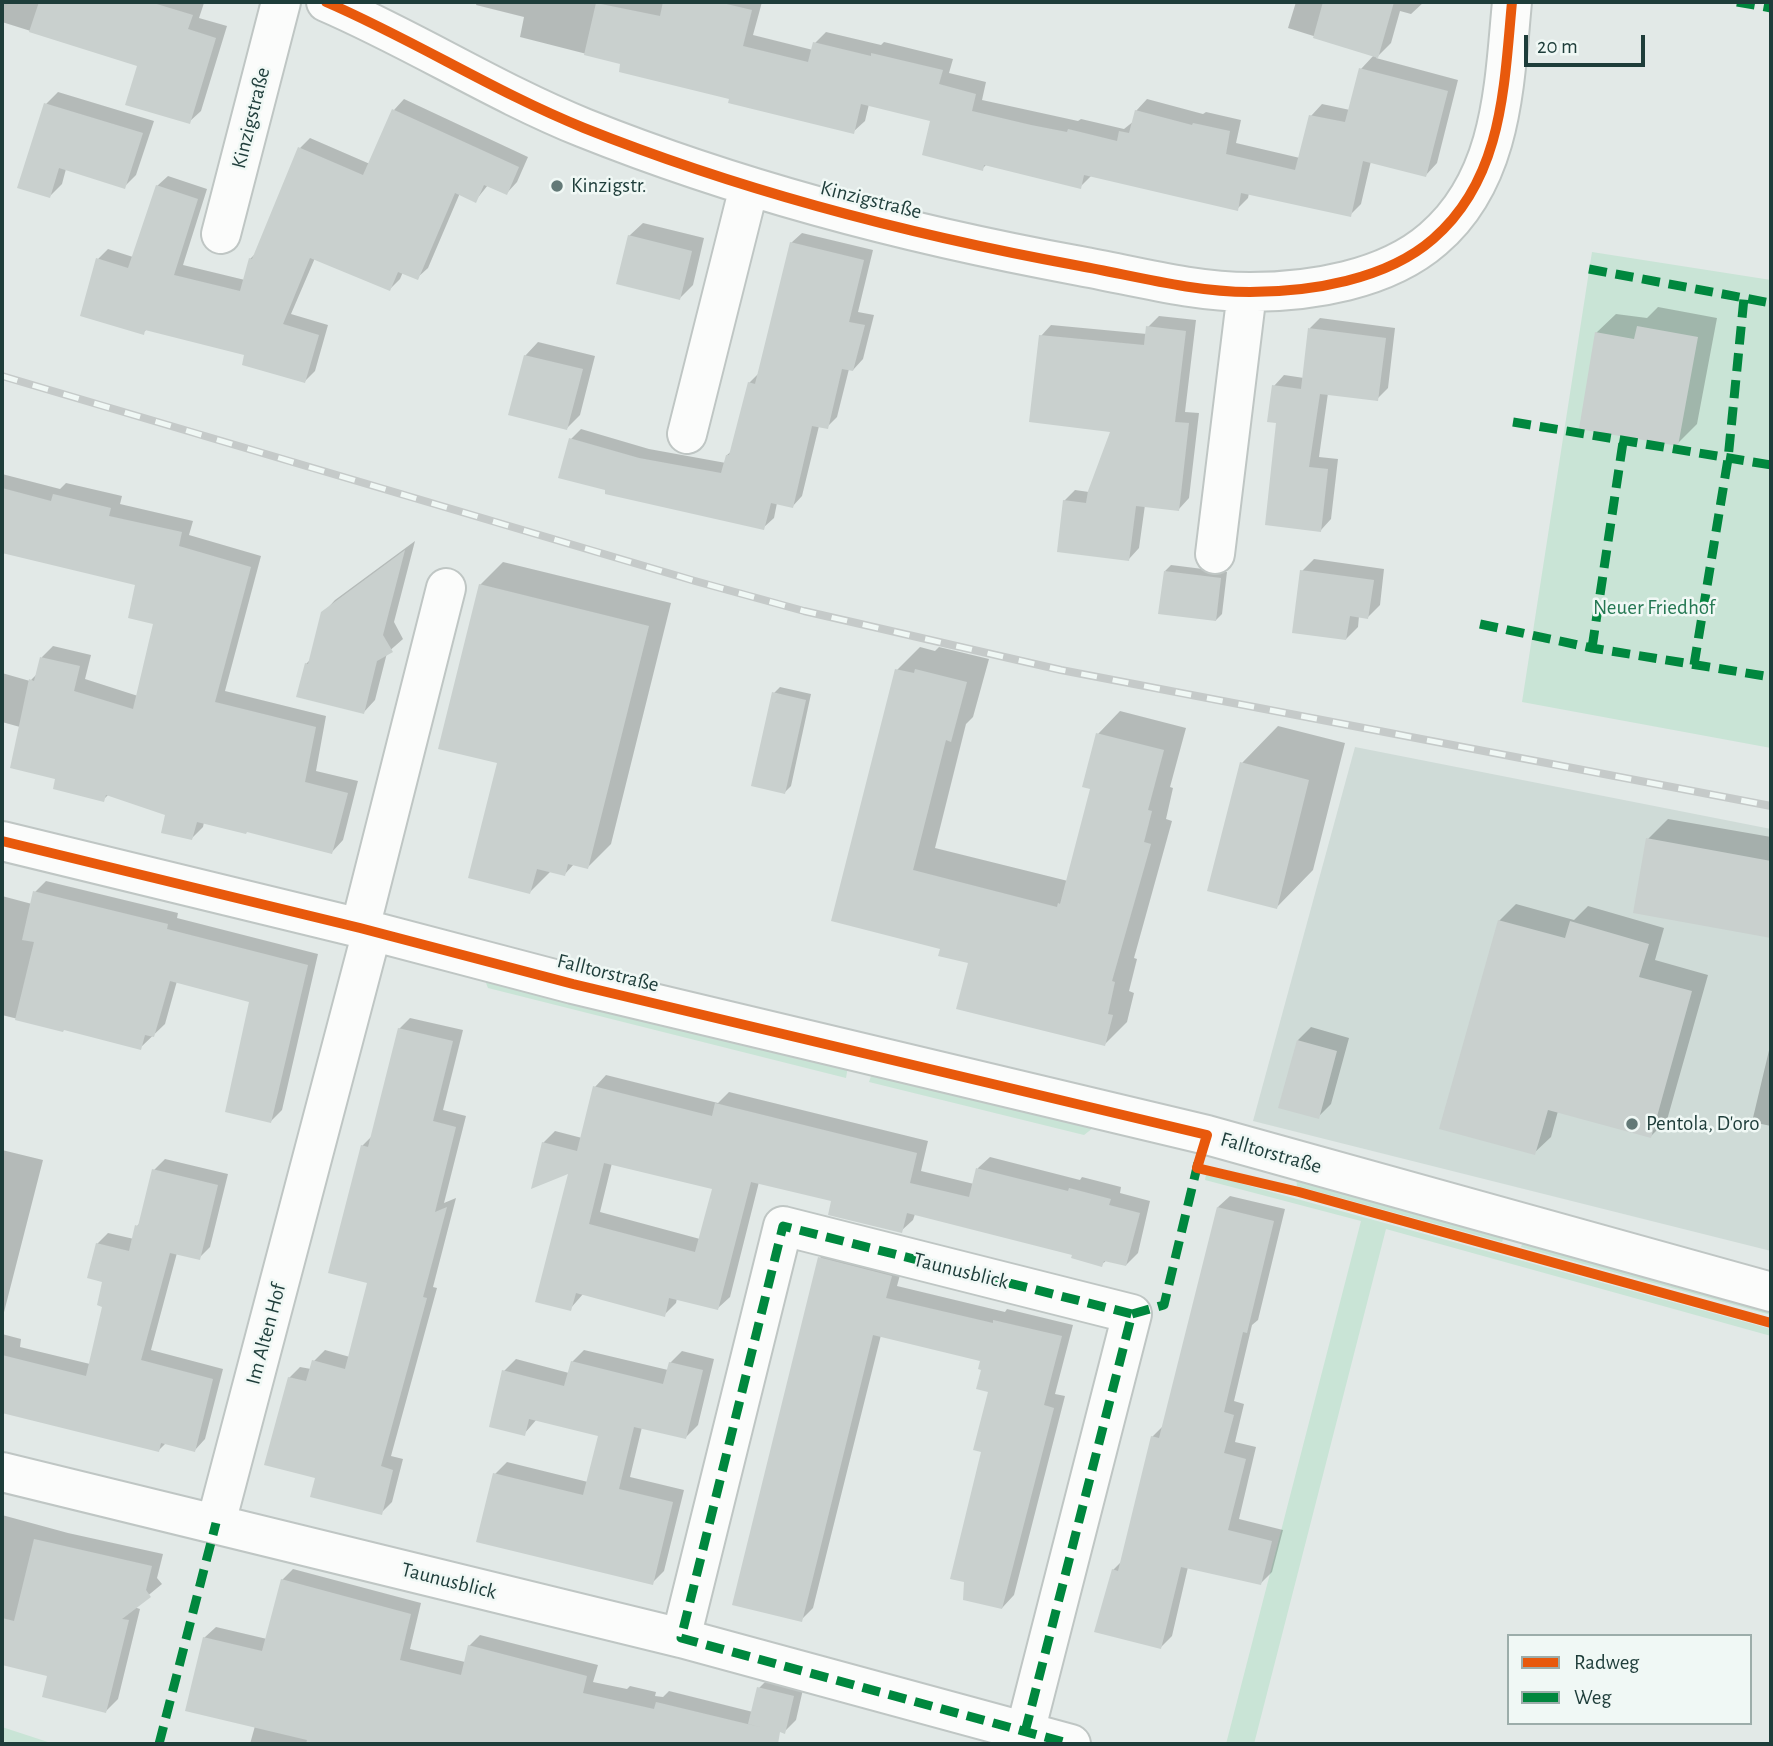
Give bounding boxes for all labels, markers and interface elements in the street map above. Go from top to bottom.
scale bar [1528,21,1649,65]
text: 20 m [1537,36,1578,57]
street label: Kinzigstraße [226,65,276,171]
place label: Kinzigstr. [571,173,647,199]
street label: Kinzigstraße [818,175,924,225]
marker: Kinzigstr. [549,178,565,194]
park label: Neuer Friedhof [1593,595,1715,621]
street label: Falltorstraße [555,948,661,998]
place label: Pentola, D'oro [1646,1111,1760,1137]
marker: Pentola, D'oro [1624,1116,1640,1132]
street label: Falltorstraße [1218,1127,1324,1179]
street label: Taunusblick [911,1247,1011,1295]
street label: Im Alten Hof [240,1281,292,1387]
street label: Taunusblick [399,1557,499,1605]
legend [1507,1634,1752,1725]
text: Radweg [1574,1652,1639,1673]
text: Weg [1574,1687,1612,1708]

